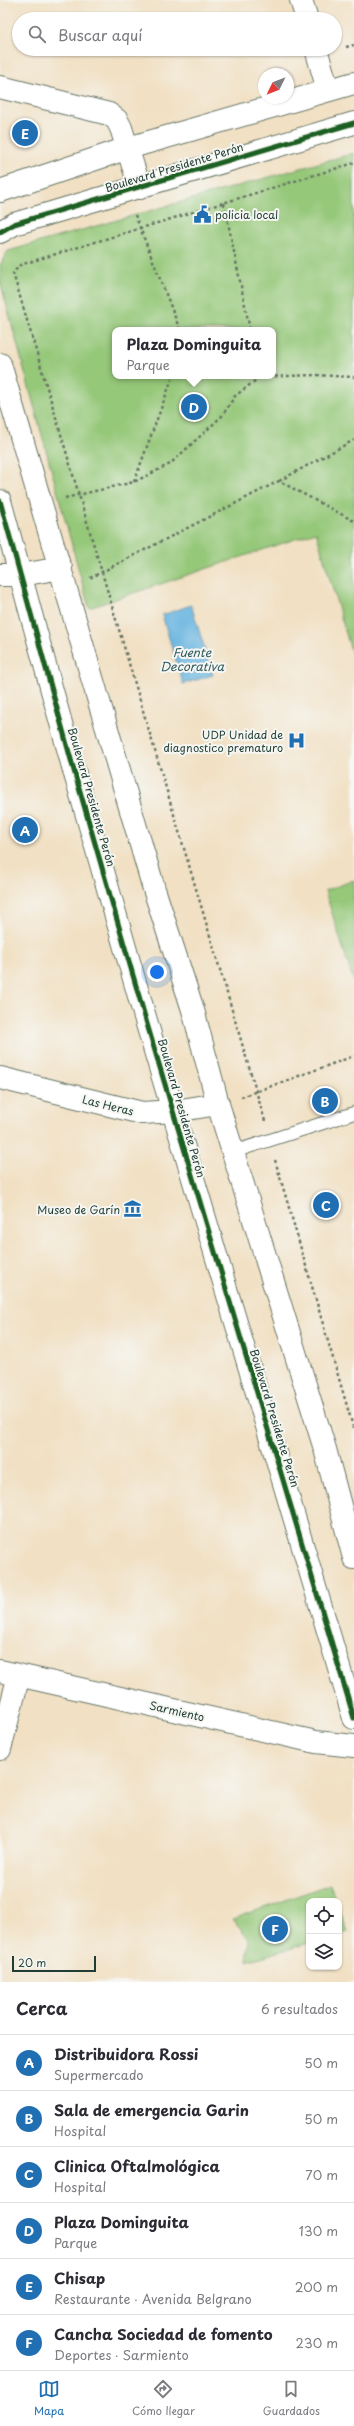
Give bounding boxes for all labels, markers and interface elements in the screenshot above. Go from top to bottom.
search box [12,12,342,56]
icon: search [26,23,48,45]
text: Buscar aquí [58,23,142,46]
north arrow [258,68,294,104]
pin: E [12,118,38,148]
street label: Boulevard Presidente Perón [103,138,245,196]
public building icon: policia local [192,204,212,224]
place label: policia local [215,206,278,223]
popup [112,327,276,379]
text: Plaza Dominguita [126,332,262,355]
text: Parque [126,355,170,374]
pin: D [181,392,207,422]
water label: Fuente Decorativa [160,643,224,675]
street label: Boulevard Presidente Perón [64,726,120,868]
place label: UDP Unidad de diagnostico prematuro [163,726,283,756]
hospital icon: UDP Unidad de diagnostico prematuro [286,730,306,750]
pin: A [12,815,38,845]
your location [147,962,167,982]
street label: Boulevard Presidente Perón [154,1037,210,1179]
pin: B [312,1086,338,1116]
street label: Las Heras [81,1090,135,1120]
pin: C [313,1190,339,1220]
museum icon: Museo de Garín [123,1199,143,1219]
place label: Museo de Garín [37,1201,120,1218]
street label: Boulevard Presidente Perón [246,1347,304,1489]
street label: Sarmiento [148,1696,206,1726]
map controls [306,1898,342,1970]
button: locate [306,1898,342,1934]
pin: F [262,1914,288,1944]
button: layers [306,1934,342,1970]
scale bar [12,1954,96,1973]
text: 20 m [18,1954,46,1971]
text: Cerca [16,1995,67,2021]
text: 6 resultados [261,1999,338,2018]
text: Distribuidora Rossi [54,2042,198,2065]
text: A [24,2053,34,2072]
text: 50 m [304,2053,338,2072]
text: Supermercado [54,2065,144,2084]
text: Sala de emergencia Garin [54,2098,249,2121]
text: B [25,2109,33,2128]
text: 50 m [304,2109,338,2128]
text: Hospital [54,2121,106,2140]
text: Clinica Oftalmológica [54,2154,220,2177]
text: C [24,2165,34,2184]
text: 70 m [305,2165,338,2184]
text: Hospital [54,2177,106,2196]
text: Plaza Dominguita [54,2210,189,2233]
text: D [24,2221,34,2240]
text: 130 m [299,2221,338,2240]
text: Parque [54,2233,97,2252]
text: Chisap [54,2266,105,2289]
text: E [25,2277,33,2296]
text: 200 m [295,2277,338,2296]
text: Restaurante · Avenida Belgrano [54,2289,252,2308]
text: Cancha Sociedad de fomento [54,2322,273,2345]
text: F [25,2333,33,2352]
text: 230 m [296,2333,338,2352]
text: Deportes · Sarmiento [54,2345,189,2364]
tab: Mapa [34,2378,64,2419]
tab: Cómo llegar [132,2378,195,2419]
tab: Guardados [263,2378,320,2419]

